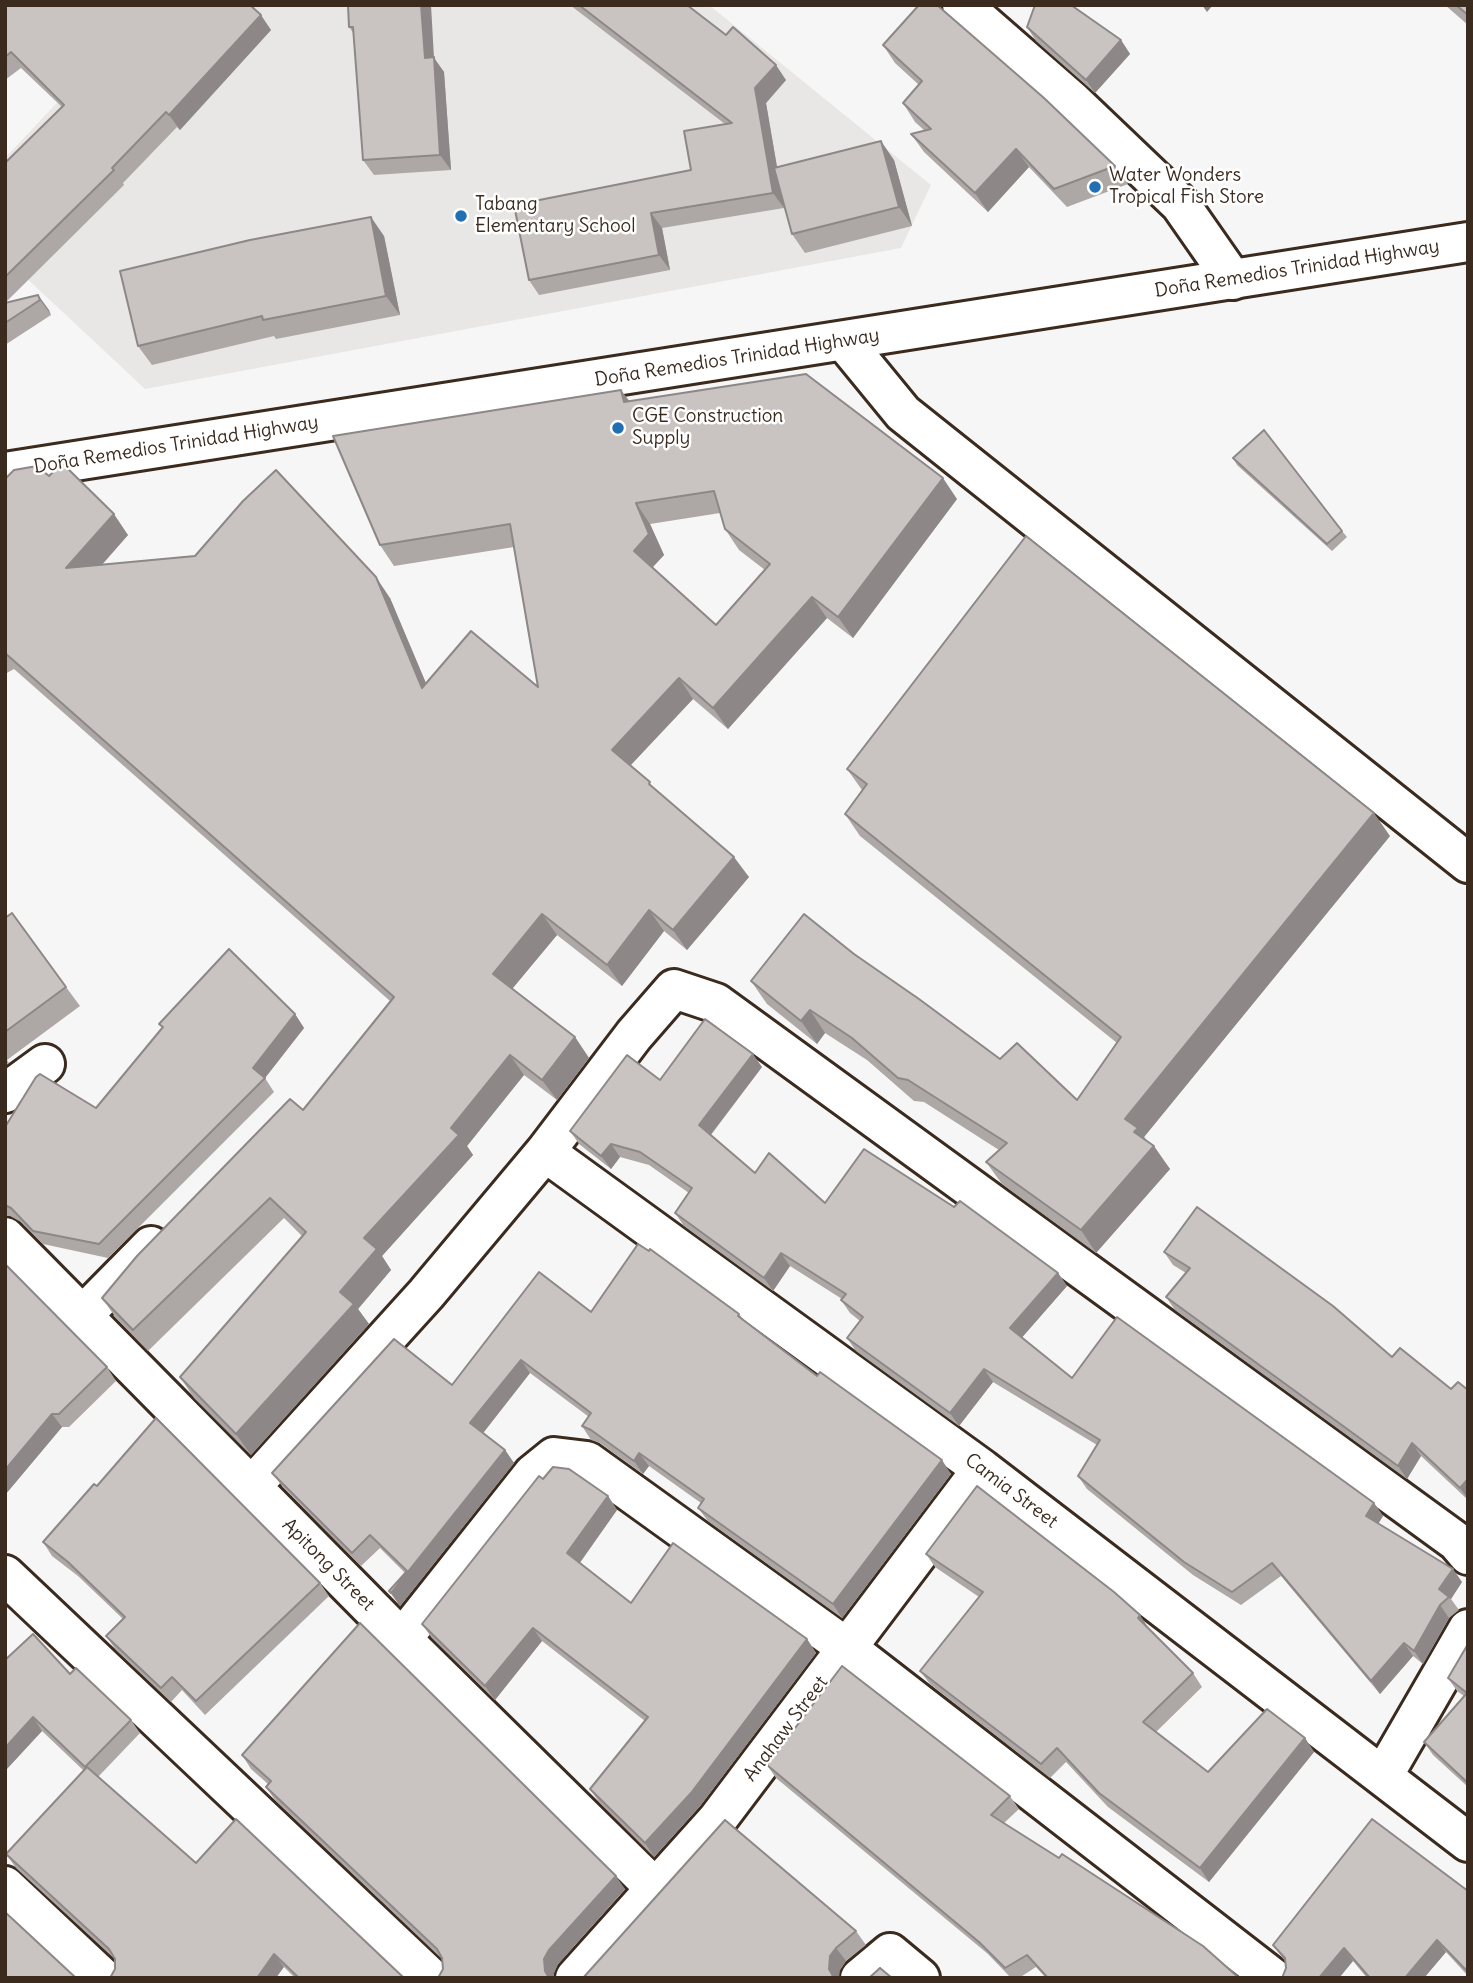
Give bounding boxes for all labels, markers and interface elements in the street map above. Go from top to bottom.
place label: Water Wonders Tropical Fish Store [1109,165,1264,209]
marker: Water Wonders Tropical Fish Store [1087,179,1103,195]
place label: Tabang Elementary School [475,194,636,238]
marker: Tabang Elementary School [453,208,469,224]
street label: Doña Remedios Trinidad Highway [1153,235,1441,303]
street label: Doña Remedios Trinidad Highway [593,324,881,392]
place label: CGE Construction Supply [632,406,783,450]
street label: Doña Remedios Trinidad Highway [32,411,320,479]
marker: CGE Construction Supply [610,420,626,436]
street label: Camia Street [960,1449,1062,1533]
street label: Apitong Street [277,1514,379,1616]
street label: Anahaw Street [739,1672,833,1786]

